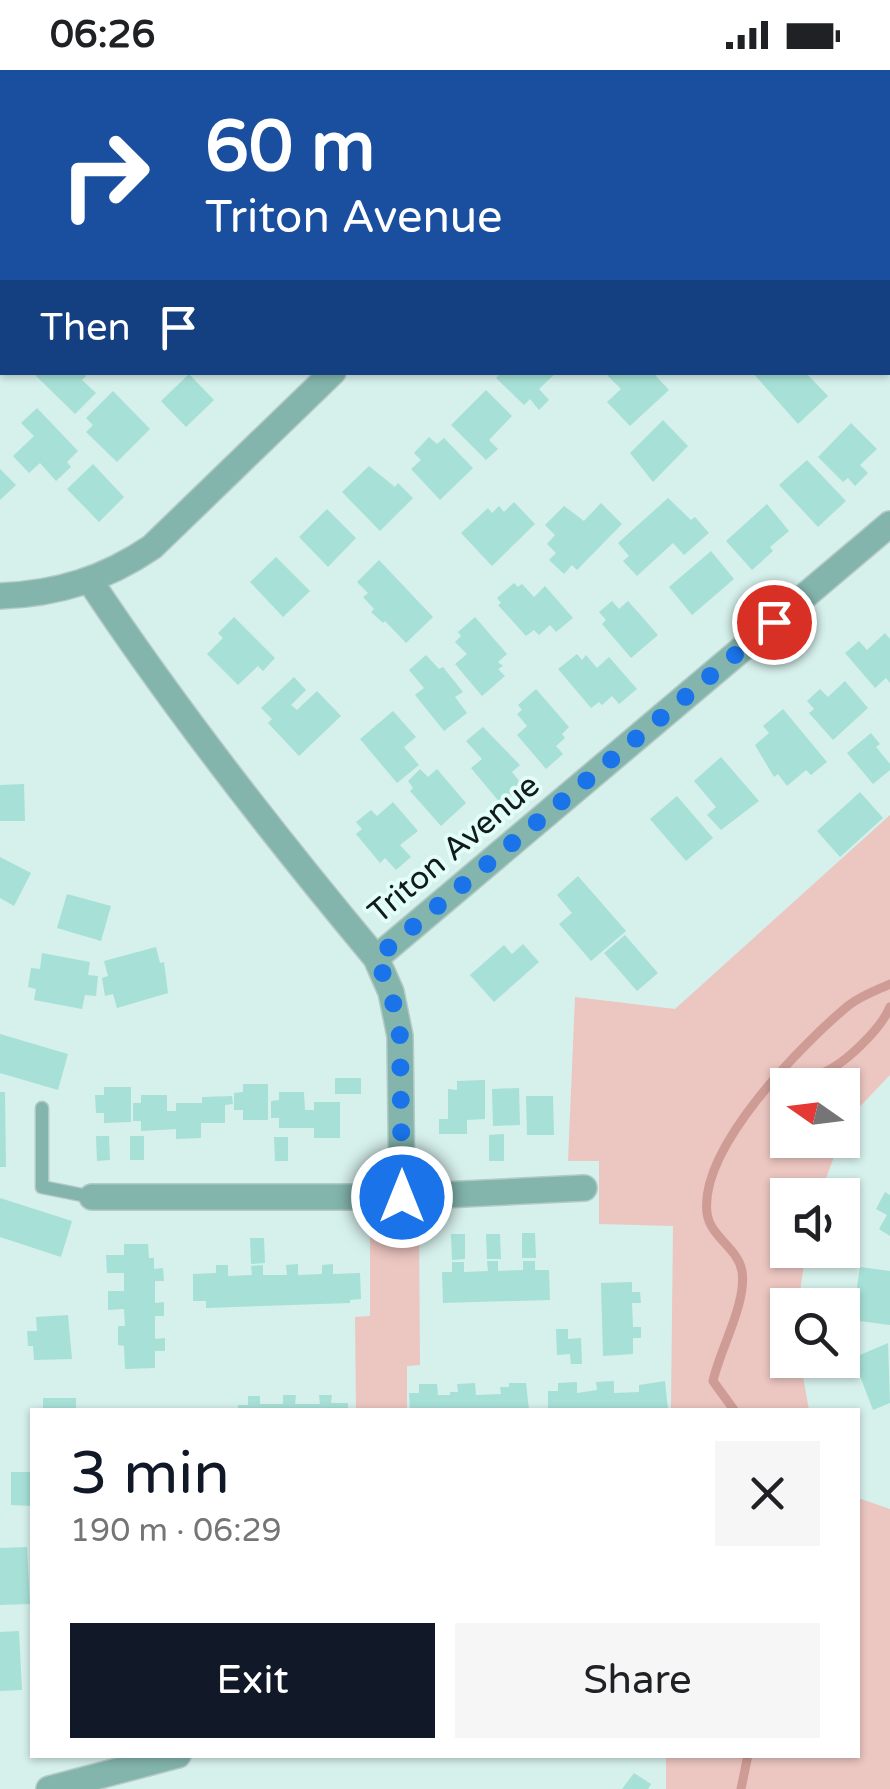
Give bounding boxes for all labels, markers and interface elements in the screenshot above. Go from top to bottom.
text: 06:26 [50,12,155,58]
text: 60 m [205,106,375,190]
icon: right [40,110,170,240]
text: Triton Avenue [205,191,503,245]
icon: arrive [151,300,206,355]
text: Then [40,305,131,351]
pin [732,580,817,665]
icon: arrive [747,595,802,650]
street label: Triton Avenue [361,766,547,932]
north arrow [770,1068,860,1158]
map controls [770,1068,860,1378]
position arrow [350,1145,454,1249]
button: sound [770,1178,860,1268]
button: search [770,1288,860,1378]
text: 3 min [70,1438,230,1510]
button: close [715,1441,820,1546]
text: 190 m · 06:29 [70,1512,282,1550]
button: Exit [70,1623,435,1738]
button: Share [455,1623,820,1738]

